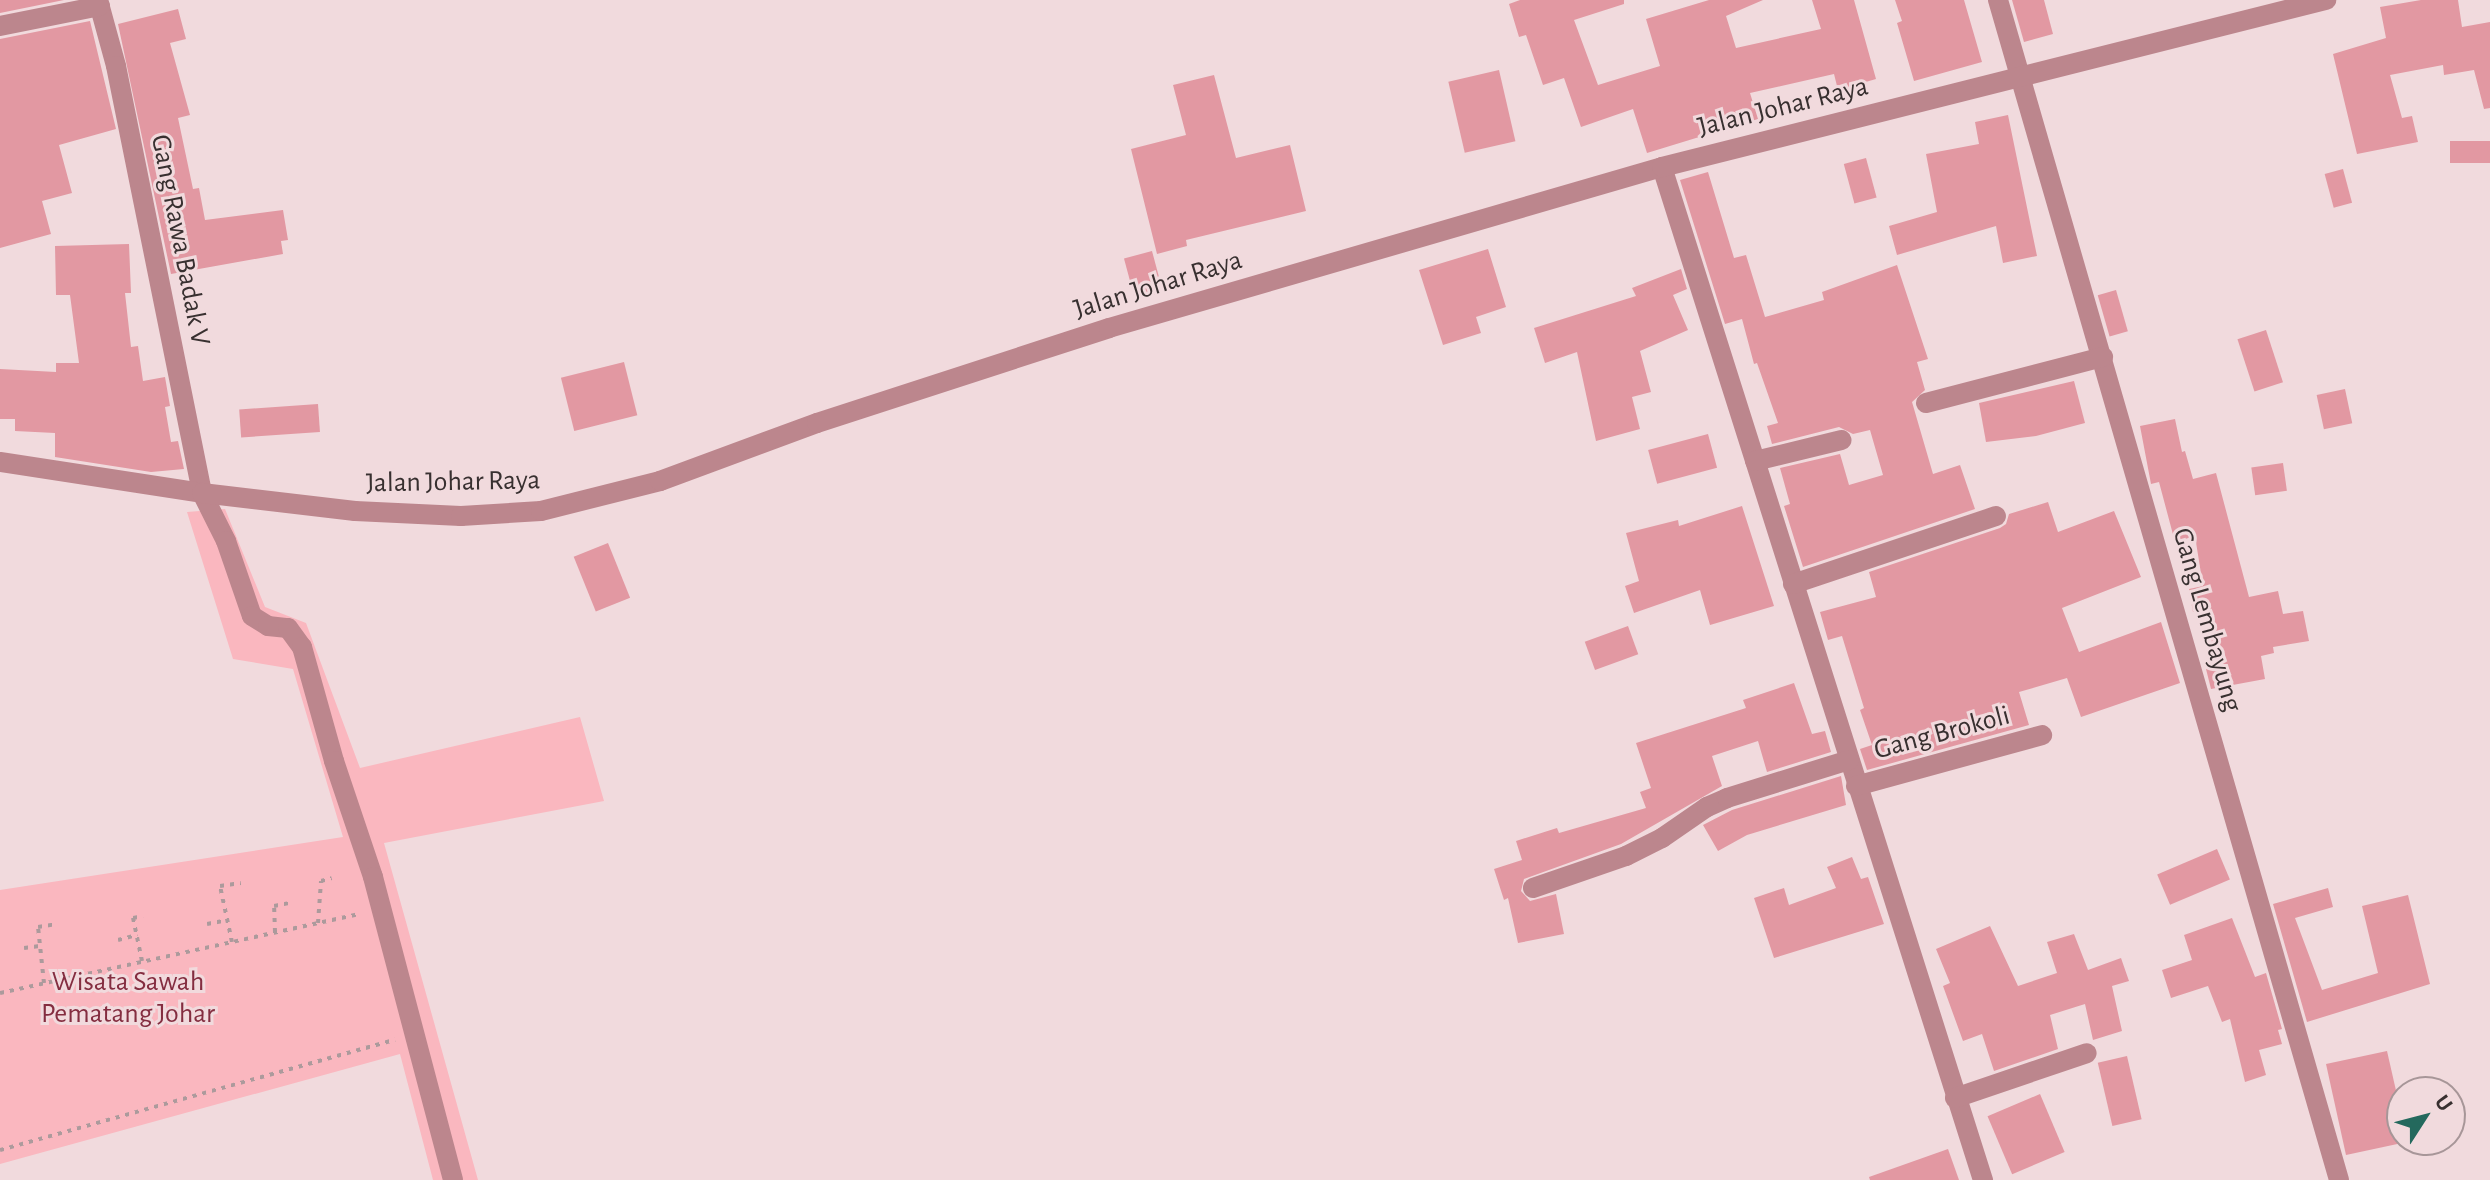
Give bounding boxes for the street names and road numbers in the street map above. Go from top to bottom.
street label: Jalan Johar Raya [1694,70,1872,144]
street label: Gang Rawa Badak V [143,132,217,348]
street label: Jalan Johar Raya [1070,243,1246,327]
street label: Jalan Johar Raya [366,464,540,500]
street label: Gang Lembayung [2165,524,2249,716]
street label: Gang Brokoli [1870,699,2014,767]

